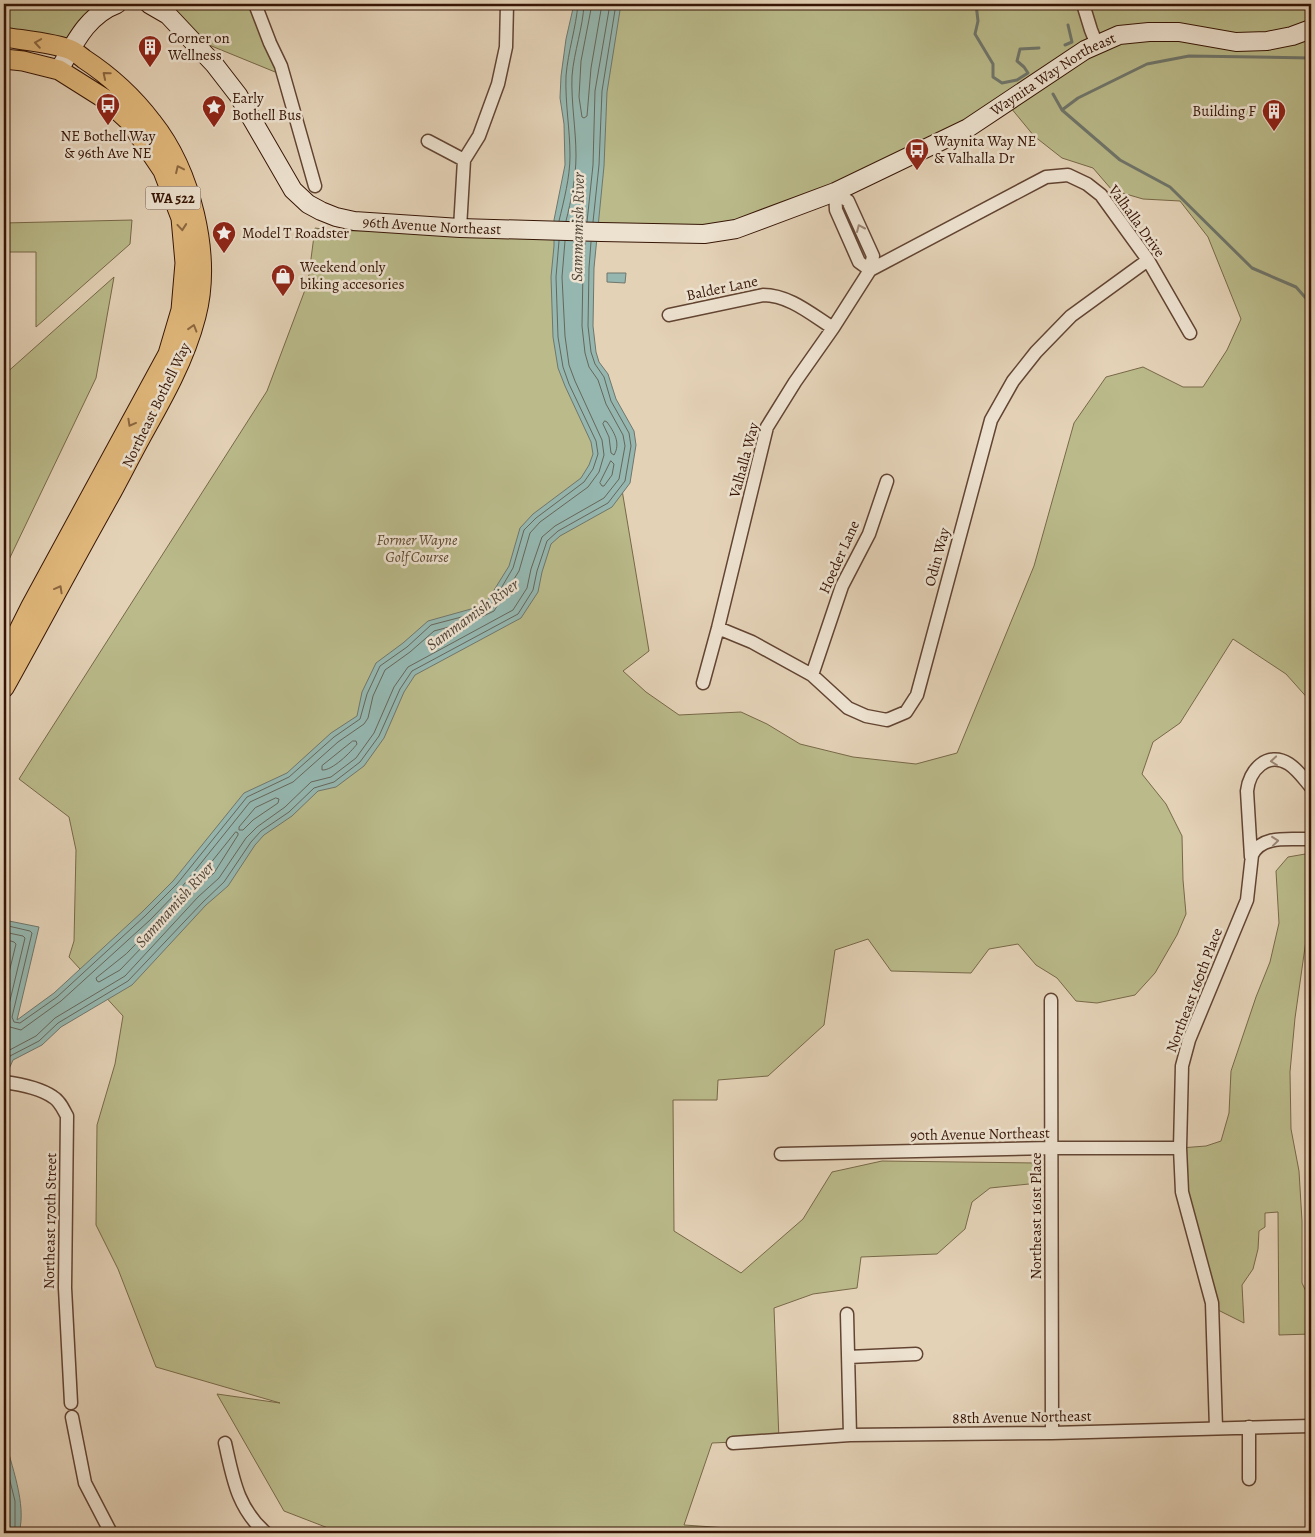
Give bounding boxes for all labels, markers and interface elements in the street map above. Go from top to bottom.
place label: Corner on Wellness [167,28,230,65]
street label: Waynita Way Northeast [986,28,1119,121]
building icon: Corner on Wellness [137,34,163,68]
one-way arrow [33,38,42,48]
one-way arrow [102,71,111,80]
place label: Early Bothell Bus [232,88,301,125]
bus stop icon: NE Bothell Way & 96th Ave NE [95,92,121,126]
place icon: Early Bothell Bus [201,94,227,128]
building icon: Building F [1261,98,1287,132]
place label: Building F [1192,101,1256,121]
place label: NE Bothell Way & 96th Ave NE [60,126,156,163]
place label: Waynita Way NE & Valhalla Dr [933,131,1036,168]
bus stop icon: Waynita Way NE & Valhalla Dr [904,137,930,171]
one-way arrow [175,165,186,174]
water label: Sammamish River [566,172,590,282]
street label: Valhalla Drive [1103,180,1170,261]
road number: WA 522 [146,187,200,210]
street label: 96th Avenue Northeast [362,212,501,239]
place icon: Model T Roadster [211,220,237,254]
one-way arrow [176,223,187,231]
place label: Model T Roadster [242,223,349,243]
one-way arrow [855,224,866,233]
place label: Weekend only biking accesories [299,257,404,294]
shop icon: Weekend only biking accesories [270,263,296,297]
street label: Balder Lane [684,271,760,305]
one-way arrow [187,324,197,332]
street label: Northeast Bothell Way [117,339,195,471]
one-way arrow [127,418,137,427]
street label: Valhalla Way [724,420,764,501]
street label: Hoeder Lane [814,517,864,597]
street label: Odin Way [920,525,955,589]
park label: Former Wayne Golf Course [377,530,458,567]
water label: Sammamish River [422,574,524,656]
one-way arrow [53,585,63,594]
one-way arrow [1269,756,1277,767]
one-way arrow [1271,835,1279,846]
water label: Sammamish River [130,856,220,953]
street label: Northeast 160th Place [1161,925,1227,1055]
street label: 90th Avenue Northeast [910,1123,1050,1145]
street label: Northeast 161st Place [1026,1152,1046,1280]
street label: Northeast 170th Street [39,1153,61,1289]
street label: 88th Avenue Northeast [952,1406,1092,1428]

